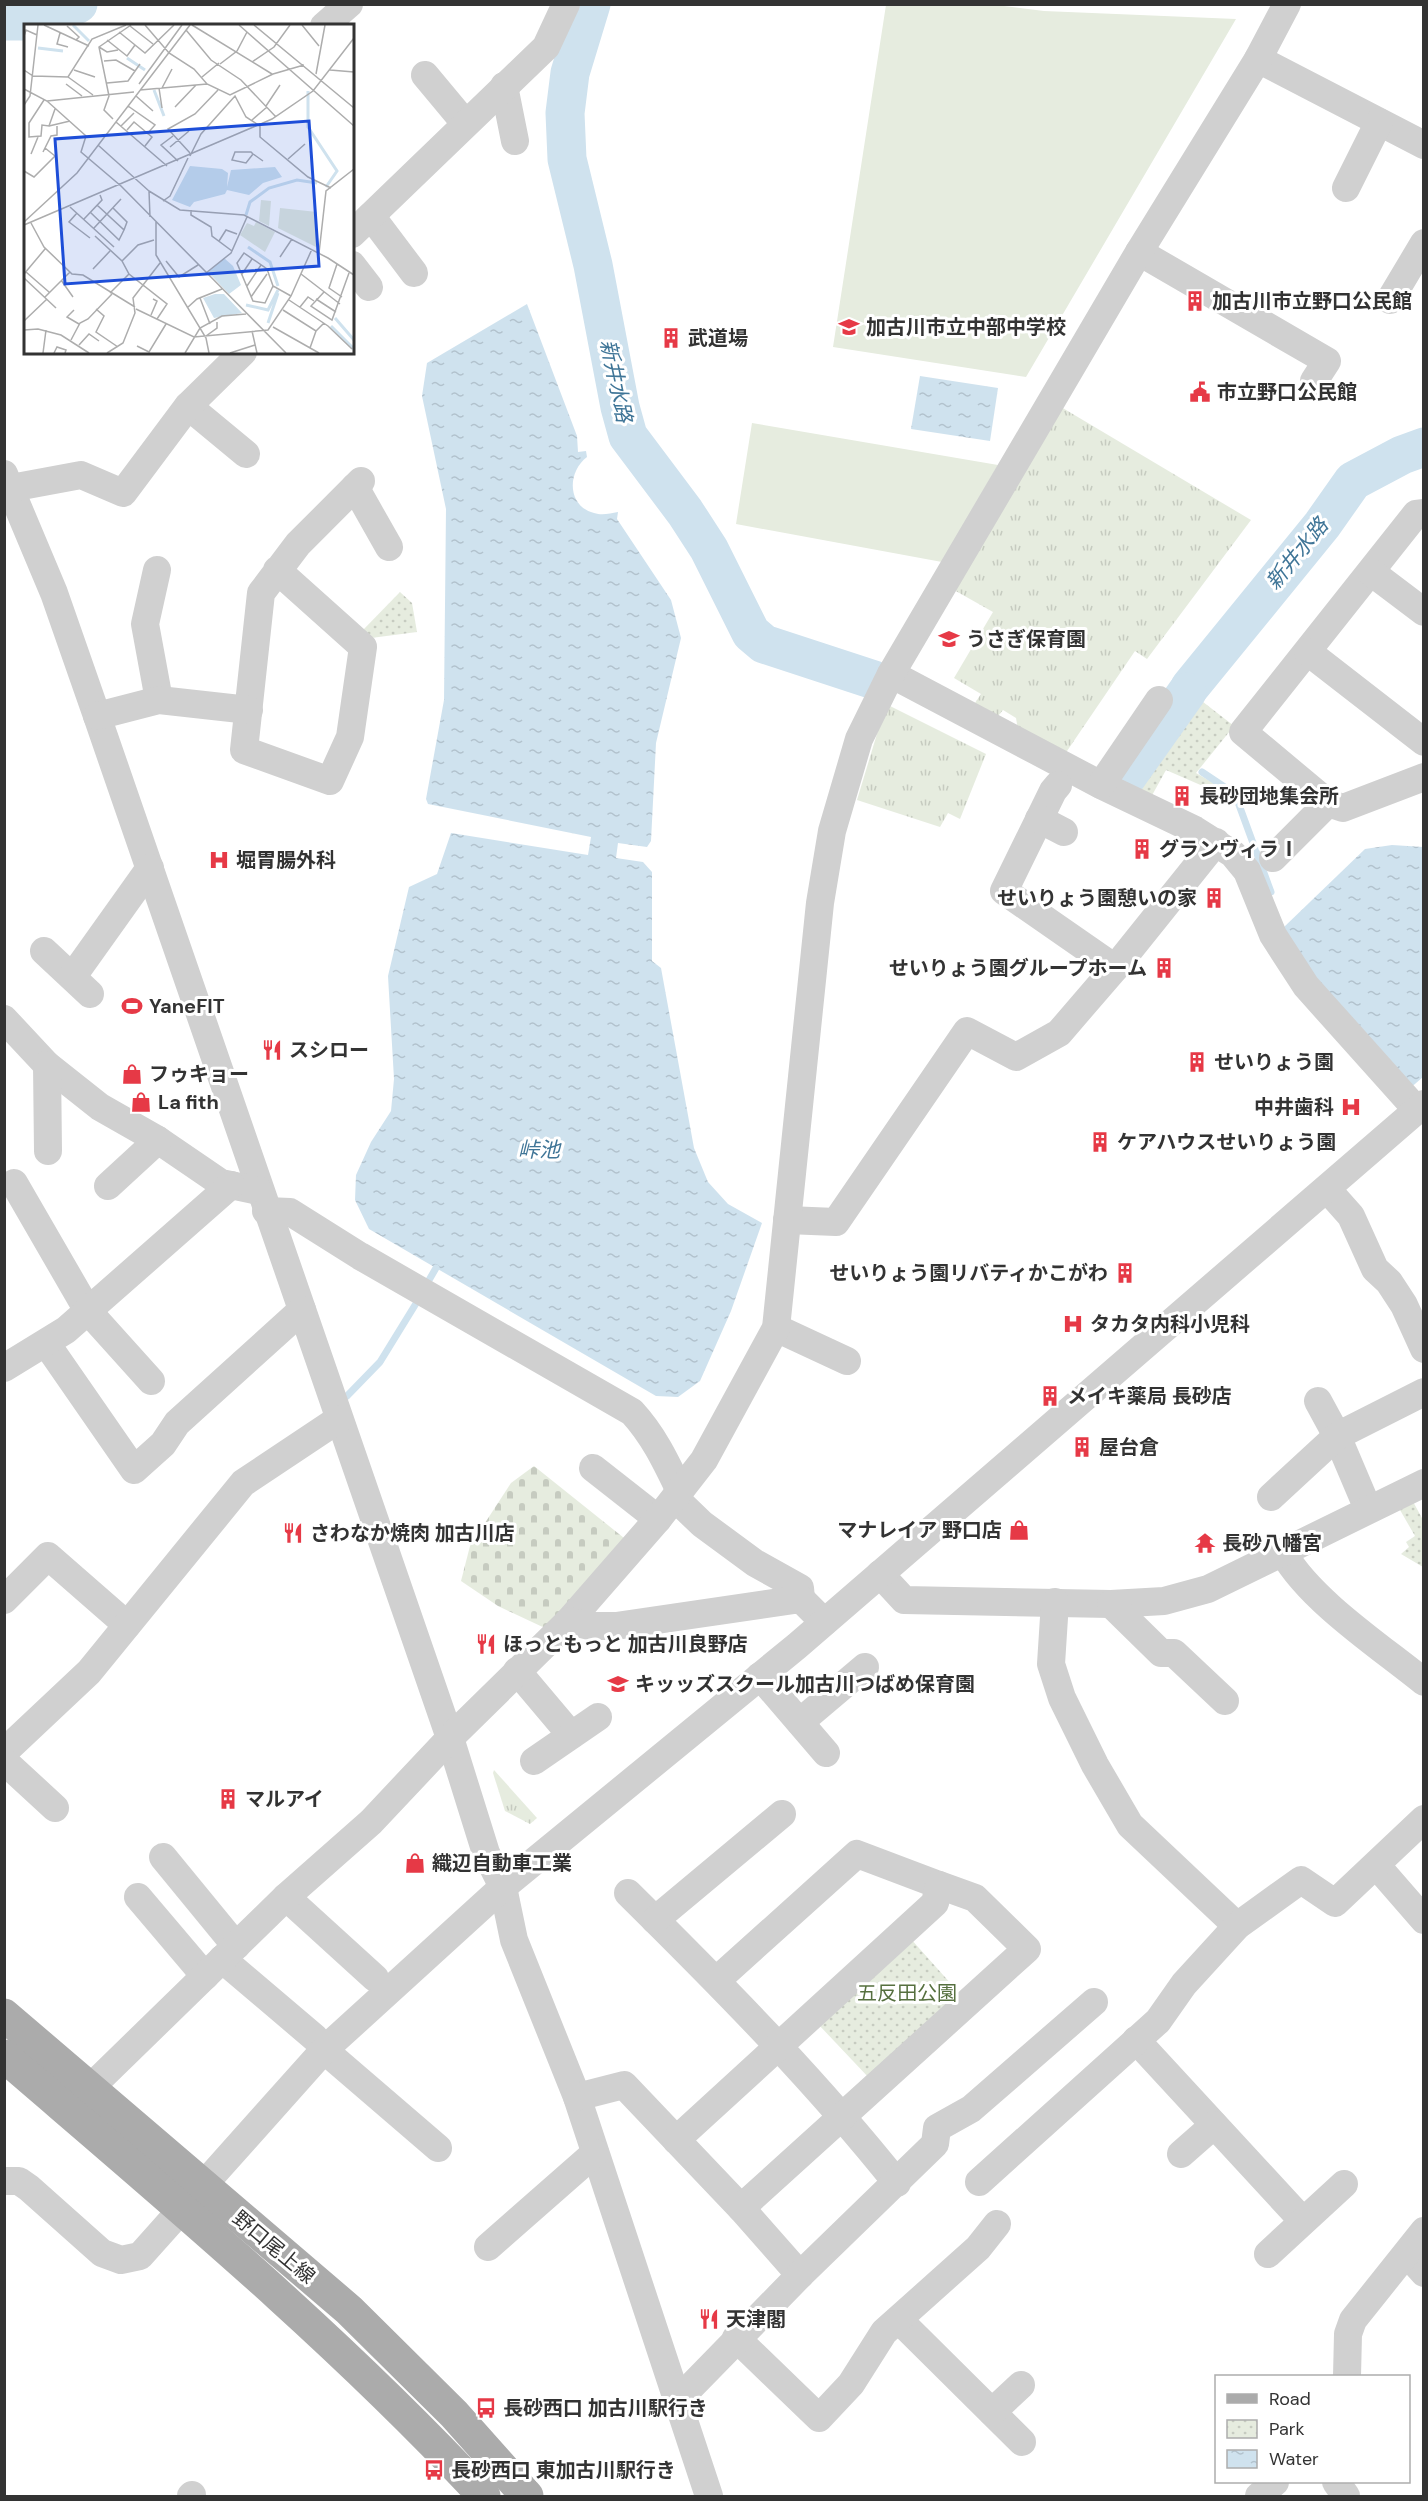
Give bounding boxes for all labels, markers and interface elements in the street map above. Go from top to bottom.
inset map [24,24,354,354]
place label: 加古川市立野口公民館 [1212,288,1412,314]
building icon: 加古川市立野口公民館 [1183,289,1207,313]
place label: 加古川市立中部中学校 [866,314,1066,340]
school or university icon: 加古川市立中部中学校 [837,315,861,339]
place label: 武道場 [688,325,748,351]
building icon: 武道場 [659,326,683,350]
water label: 新井水路 [594,337,639,427]
place label: 市立野口公民館 [1217,379,1357,405]
public building icon: 市立野口公民館 [1188,380,1212,404]
water label: 新井水路 [1260,511,1336,595]
place label: うさぎ保育園 [966,626,1086,652]
school or university icon: うさぎ保育園 [937,627,961,651]
place label: 長砂団地集会所 [1199,783,1339,809]
building icon: 長砂団地集会所 [1170,784,1194,808]
place label: グランヴィラⅠ [1159,836,1299,862]
building icon: グランヴィラⅠ [1130,837,1154,861]
place label: 堀胃腸外科 [236,847,336,873]
hospital icon: 堀胃腸外科 [207,848,231,872]
place label: せいりょう園憩いの家 [997,885,1197,911]
building icon: せいりょう園憩いの家 [1202,886,1226,910]
place label: せいりょう園グループホーム [889,955,1147,981]
building icon: せいりょう園グループホーム [1152,956,1176,980]
place label: YaneFIT [149,993,225,1019]
sports icon: YaneFIT [120,994,144,1018]
place label: スシロー [289,1037,369,1063]
restaurant icon: スシロー [260,1038,284,1062]
place label: せいりょう園 [1214,1049,1334,1075]
building icon: せいりょう園 [1185,1050,1209,1074]
place label: フゥキョー [149,1061,249,1087]
shop icon: フゥキョー [120,1062,144,1086]
place label: La fith [158,1089,219,1115]
shop icon: La fith [129,1090,153,1114]
place label: 中井歯科 [1254,1094,1334,1120]
hospital icon: 中井歯科 [1339,1095,1363,1119]
place label: ケアハウスせいりょう園 [1117,1129,1336,1155]
building icon: ケアハウスせいりょう園 [1088,1130,1112,1154]
water label: 峠池 [518,1136,562,1164]
place label: せいりょう園リバティかこがわ [829,1260,1108,1286]
building icon: せいりょう園リバティかこがわ [1113,1261,1137,1285]
place label: タカタ内科小児科 [1090,1311,1250,1337]
hospital icon: タカタ内科小児科 [1061,1312,1085,1336]
place label: メイキ薬局 長砂店 [1067,1383,1232,1409]
building icon: メイキ薬局 長砂店 [1038,1384,1062,1408]
place label: 屋台倉 [1099,1434,1159,1460]
building icon: 屋台倉 [1070,1435,1094,1459]
place label: マナレイア 野口店 [837,1517,1002,1543]
shop icon: マナレイア 野口店 [1007,1518,1031,1542]
place label: さわなか焼肉 加古川店 [310,1520,515,1546]
restaurant icon: さわなか焼肉 加古川店 [281,1521,305,1545]
place label: 長砂八幡宮 [1222,1530,1322,1556]
temple icon: 長砂八幡宮 [1193,1531,1217,1555]
place label: ほっともっと 加古川良野店 [503,1631,748,1657]
restaurant icon: ほっともっと 加古川良野店 [474,1632,498,1656]
place label: キッッズスクール加古川つばめ保育園 [635,1671,975,1697]
school or university icon: キッッズスクール加古川つばめ保育園 [606,1672,630,1696]
place label: マルアイ [245,1786,324,1812]
building icon: マルアイ [216,1787,240,1811]
place label: 織辺自動車工業 [432,1850,572,1876]
shop icon: 織辺自動車工業 [403,1851,427,1875]
park label: 五反田公園 [857,1980,957,2006]
street label: 野口尾上線 [227,2205,321,2289]
place label: 天津閣 [726,2306,786,2332]
restaurant icon: 天津閣 [697,2307,721,2331]
legend [1215,2375,1410,2483]
text: Road [1269,2387,1311,2411]
place label: 長砂西口 加古川駅行き [503,2395,708,2421]
bus stop icon: 長砂西口 加古川駅行き [474,2396,498,2420]
text: Park [1269,2417,1305,2441]
text: Water [1269,2447,1319,2471]
place label: 長砂西口 東加古川駅行き [451,2457,676,2483]
bus stop icon: 長砂西口 東加古川駅行き [422,2458,446,2482]

